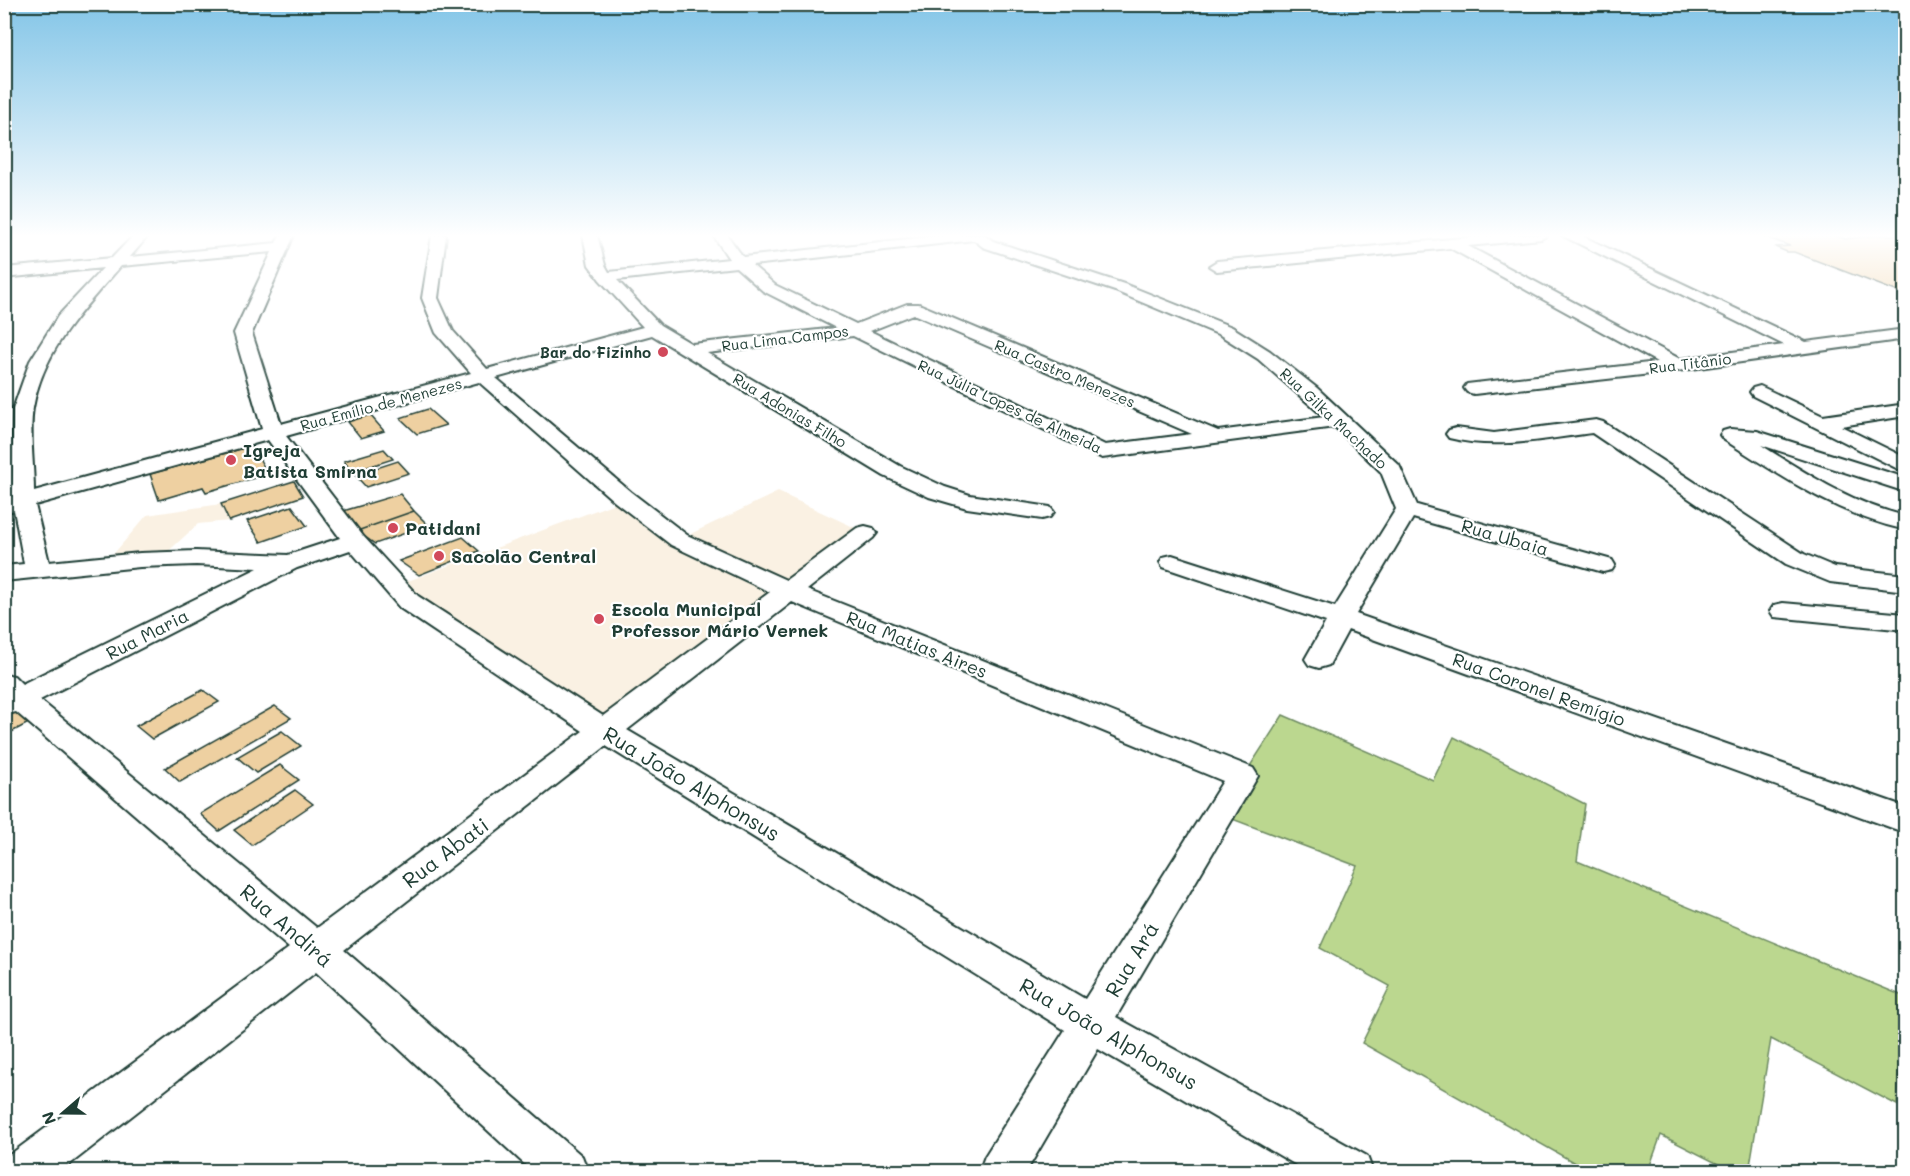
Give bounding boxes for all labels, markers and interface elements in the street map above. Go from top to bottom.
street label: Rua Lima Campos [720,320,850,356]
street label: Rua Castro Menezes [992,334,1138,412]
place label: Bar do Fizinho [540,342,651,362]
marker: Bar do Fizinho [656,345,670,359]
street label: Rua Titânio [1648,348,1732,378]
street label: Rua Júlia Lopes de Almeida [915,355,1105,457]
street label: Rua Gilka Machado [1276,363,1392,473]
street label: Rua Adonias Filho [729,368,851,452]
street label: Rua Emílio de Menezes [298,373,464,435]
place label: Igreja Batista Smirna [243,438,377,483]
marker: Igreja Batista Smirna [224,453,238,467]
street label: Rua Ubaia [1459,513,1551,561]
place label: Patidani [405,516,481,540]
marker: Patidani [386,521,400,535]
place label: Sacolão Central [451,544,596,568]
marker: Sacolão Central [432,549,446,563]
place label: Escola Municipal Professor Mário Vernek [611,597,828,642]
street label: Rua Maria [102,603,192,665]
street label: Rua Matias Aires [843,605,991,683]
marker: Escola Municipal Professor Mário Vernek [592,612,606,626]
street label: Rua Coronel Remígio [1449,647,1629,732]
street label: Rua João Alphonsus [599,720,785,846]
street label: Rua Abati [396,811,494,893]
street label: Rua Andirá [235,877,339,973]
street label: Rua Ará [1098,917,1164,1001]
street label: Rua João Alphonsus [1015,971,1203,1095]
north arrow [33,1083,93,1143]
text: N [36,1109,60,1128]

